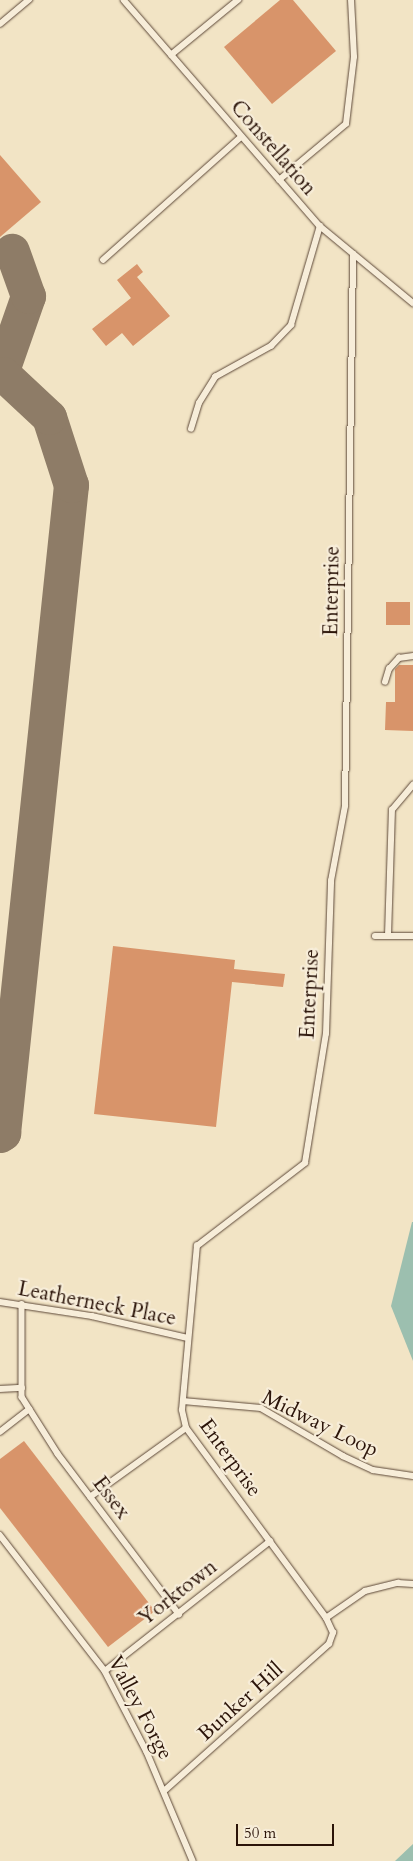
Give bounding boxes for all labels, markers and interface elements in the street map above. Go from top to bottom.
street label: Constellation [225,95,321,201]
street label: Enterprise [319,546,345,636]
street label: Enterprise [295,948,325,1040]
street label: Leatherneck Place [16,1276,178,1332]
street label: Midway Loop [258,1385,382,1463]
street label: Enterprise [193,1414,267,1502]
street label: Essex [87,1472,135,1524]
street label: Yorktown [134,1555,222,1631]
street label: Valley Forge [102,1652,178,1764]
street label: Bunker Hill [193,1657,289,1747]
scale bar [238,1814,336,1846]
text: 50 m [244,1823,276,1843]

